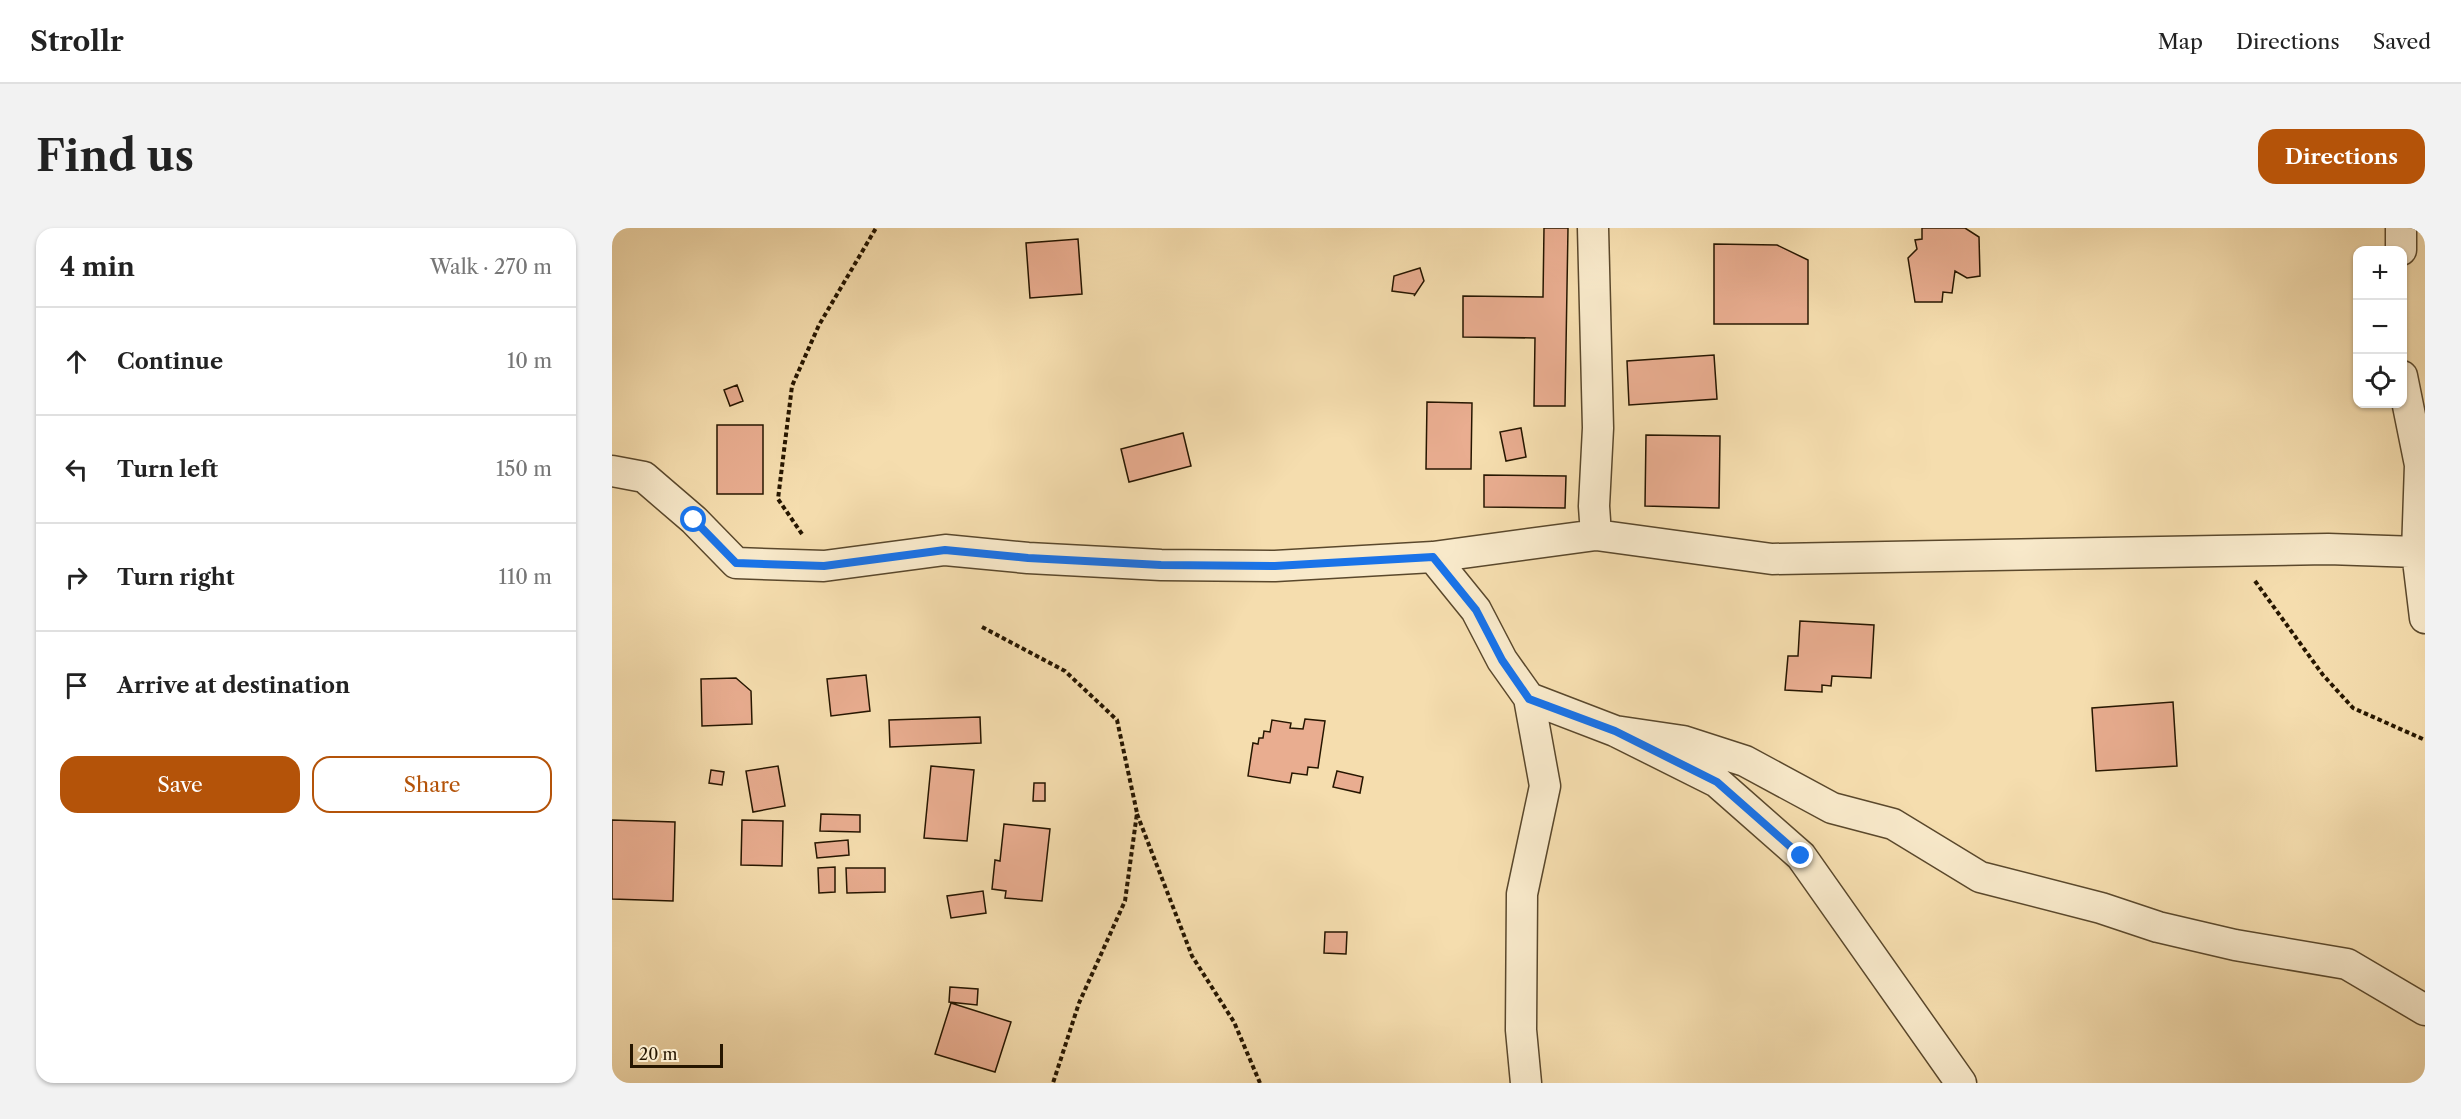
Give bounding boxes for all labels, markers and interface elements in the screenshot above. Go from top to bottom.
text: Strollr [30,24,124,58]
text: Map [2158,29,2203,54]
text: Directions [2236,29,2340,54]
text: Saved [2373,29,2431,54]
button: Directions [2258,129,2425,184]
text: Find us [36,130,194,182]
map controls [2353,246,2407,408]
button: + [2353,246,2407,300]
text: 4 min [60,251,135,283]
text: Walk · 270 m [430,255,552,279]
button: − [2353,300,2407,354]
icon: ahead [60,345,93,378]
text: Continue [117,348,223,375]
text: 10 m [507,349,552,373]
button: locate [2353,354,2407,408]
icon: left [60,453,93,486]
text: Turn left [117,456,218,483]
text: 150 m [496,457,552,481]
route start [680,506,706,532]
icon: right [60,561,93,594]
text: Turn right [117,564,235,591]
text: 110 m [499,565,552,589]
icon: arrive [60,669,93,702]
text: Arrive at destination [117,672,350,699]
button: Save [60,756,300,813]
button: Share [312,756,552,813]
route end [1787,842,1813,868]
scale bar [630,1041,723,1068]
text: 20 m [639,1044,678,1064]

